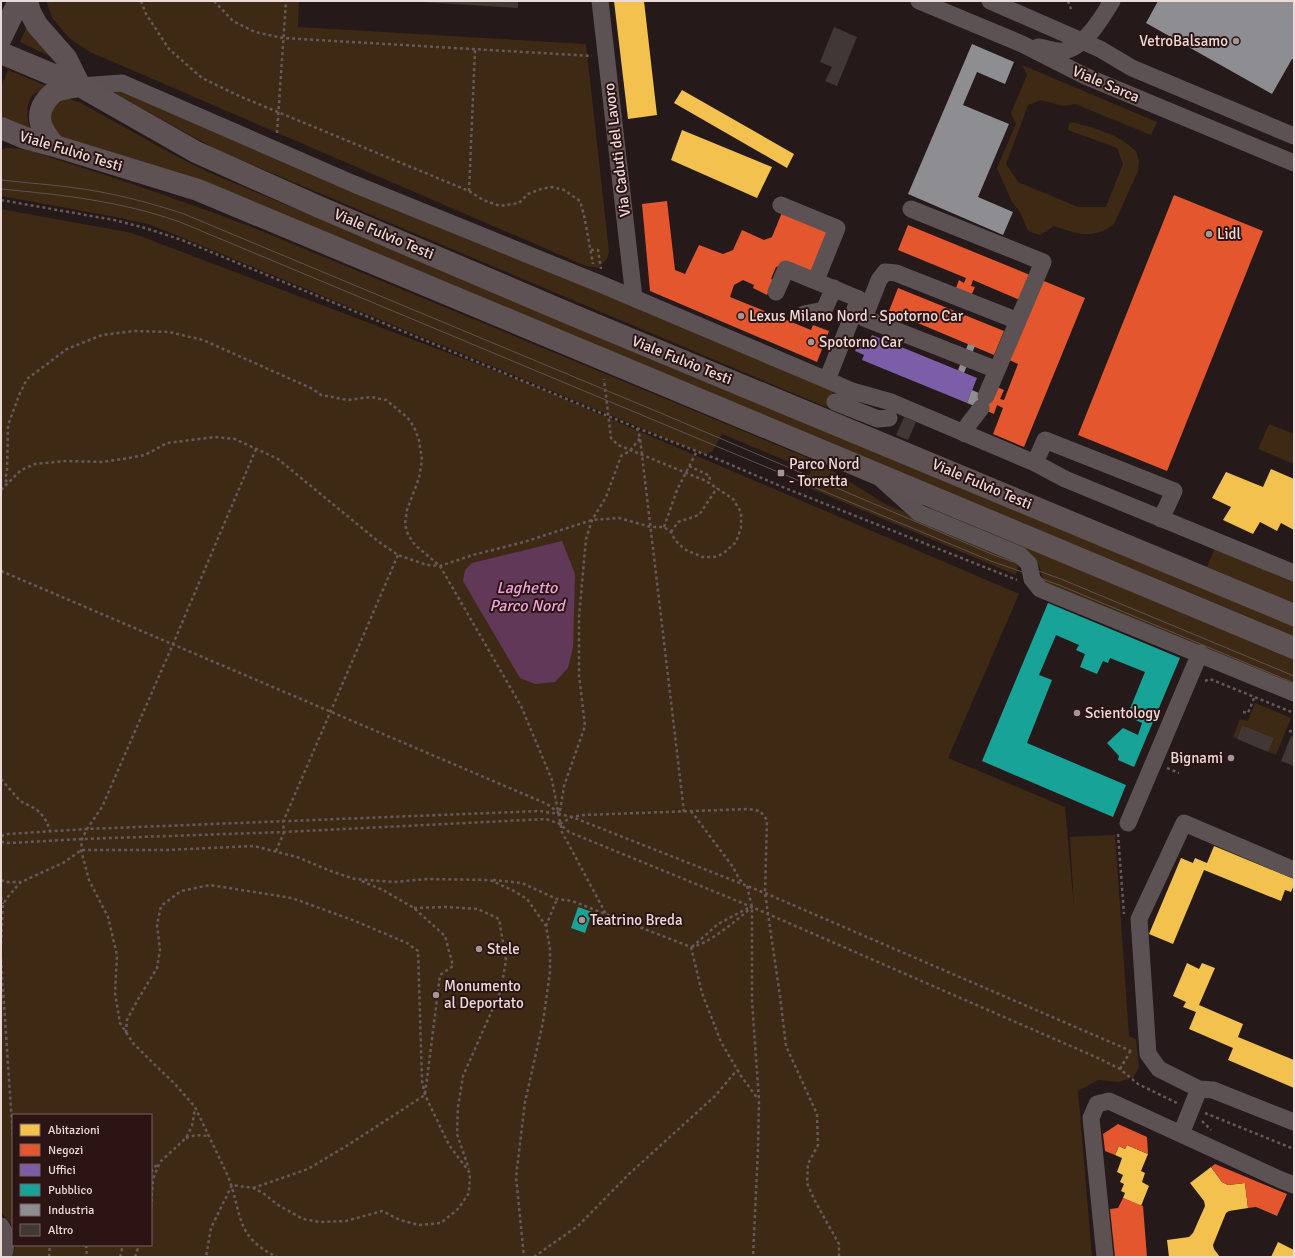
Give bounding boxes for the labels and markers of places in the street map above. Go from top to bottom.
place label: VetroBalsamo [1139,32,1228,50]
marker: VetroBalsamo [1231,36,1241,46]
place label: Lidl [1217,225,1241,243]
marker: Lidl [1204,229,1214,239]
place label: Lexus Milano Nord - Spotorno Car [749,307,964,325]
marker: Lexus Milano Nord - Spotorno Car [736,311,746,321]
place label: Spotorno Car [819,333,903,351]
marker: Spotorno Car [806,337,816,347]
place label: Parco Nord - Torretta [789,455,859,490]
marker: Parco Nord - Torretta [776,468,786,478]
place label: Scientology [1085,704,1160,722]
marker: Scientology [1072,708,1082,718]
place label: Bignami [1170,749,1223,767]
marker: Bignami [1226,753,1236,763]
place label: Teatrino Breda [590,911,683,929]
marker: Teatrino Breda [577,915,587,925]
place label: Stele [487,940,520,958]
marker: Stele [474,944,484,954]
place label: Monumento al Deportato [444,977,524,1012]
marker: Monumento al Deportato [431,990,441,1000]

